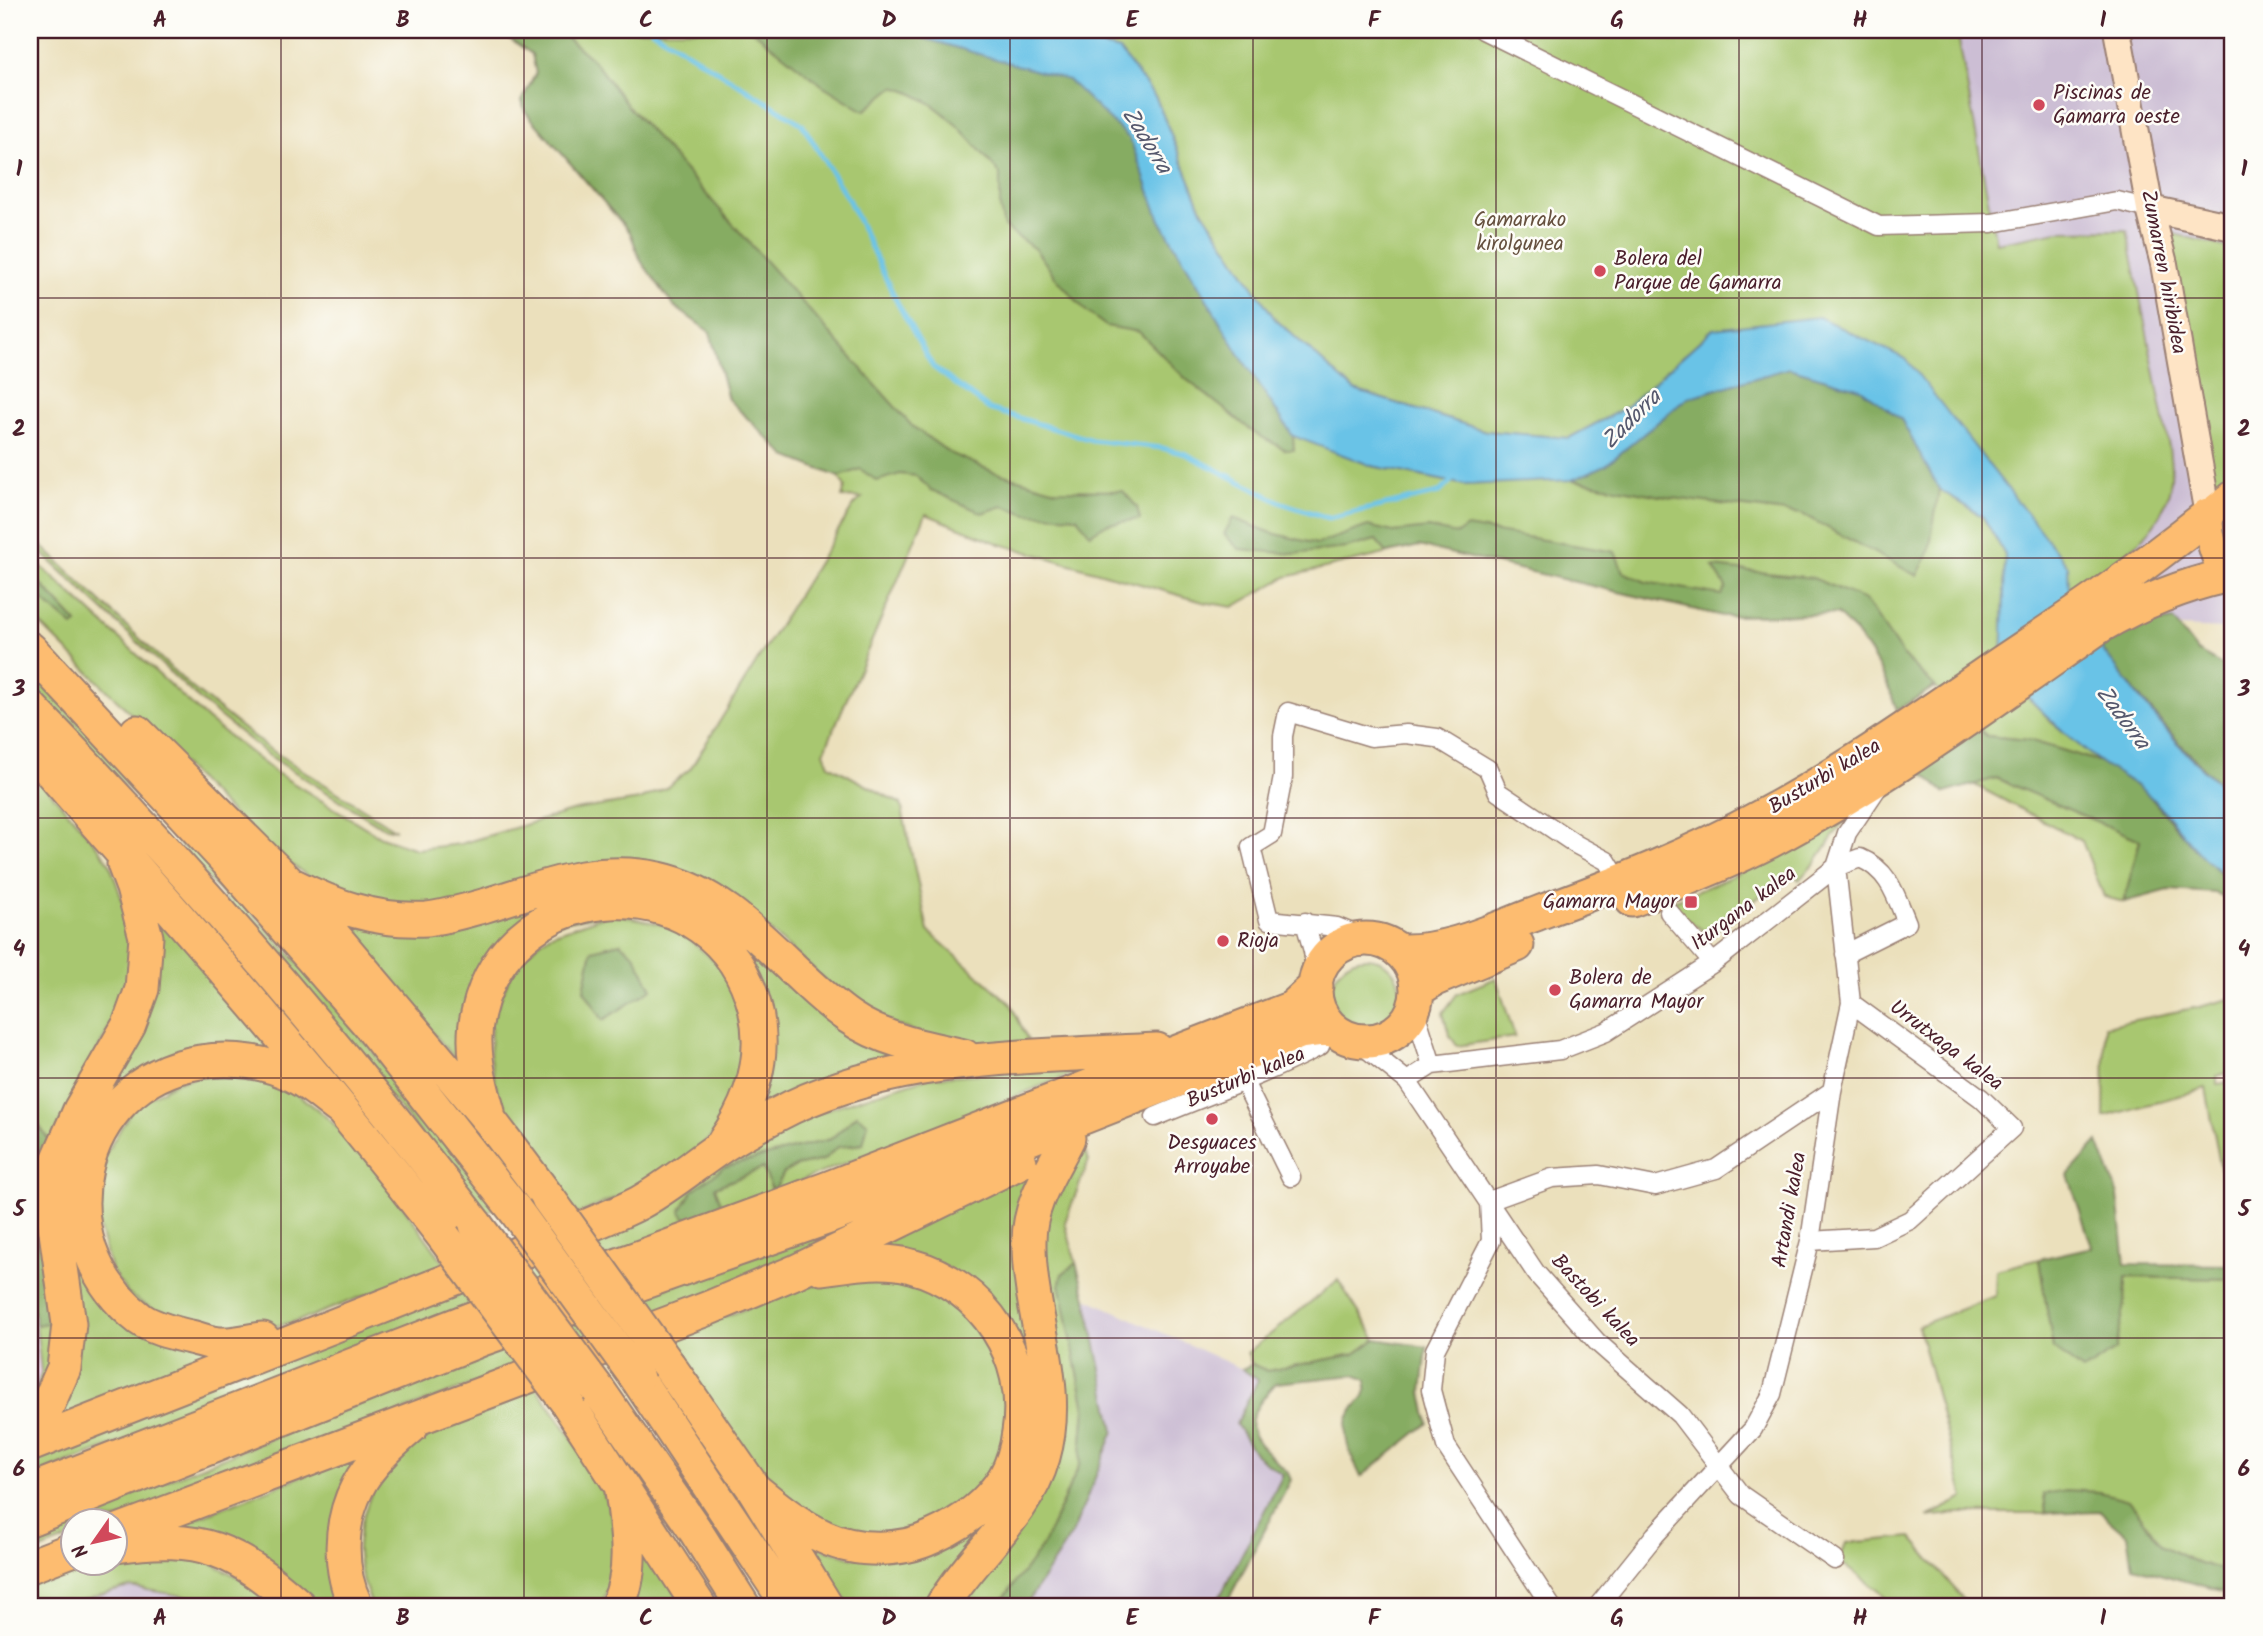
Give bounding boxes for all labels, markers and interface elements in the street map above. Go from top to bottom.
text: A [153,3,167,39]
text: B [396,3,410,39]
text: C [639,3,653,39]
text: D [881,3,897,39]
text: E [1126,3,1140,39]
text: F [1368,3,1382,39]
text: G [1610,3,1624,39]
text: H [1853,3,1868,39]
text: I [2099,3,2107,39]
place label: Piscinas de Gamarra oeste [2053,77,2180,134]
marker: Piscinas de Gamarra oeste [2031,97,2047,113]
water label: Zadorra [1111,101,1182,183]
text: 1 [16,152,23,188]
text: 1 [2241,152,2248,188]
street label: Zumarren hiribidea [2131,187,2195,357]
park label: Gamarrako kirolgunea [1474,204,1566,261]
place label: Bolera del Parque de Gamarra [1614,243,1781,300]
marker: Bolera del Parque de Gamarra [1592,263,1608,279]
water label: Zadorra [1593,380,1672,459]
text: 2 [12,412,26,448]
text: 2 [2237,412,2251,448]
text: 3 [12,672,26,708]
text: 3 [2237,672,2251,708]
water label: Zadorra [2086,678,2160,760]
street label: Busturbi kalea [1762,730,1888,824]
street label: Iturgana kalea [1684,858,1804,960]
place label: Gamarra Mayor [1543,886,1678,919]
marker: Gamarra Mayor [1683,894,1699,910]
place label: Rioja [1237,925,1279,958]
text: 4 [13,932,26,968]
text: 4 [2238,932,2251,968]
marker: Rioja [1215,933,1231,949]
place label: Bolera de Gamarra Mayor [1569,962,1704,1019]
marker: Bolera de Gamarra Mayor [1547,982,1563,998]
street label: Urrutxaga kalea [1882,992,2010,1100]
street label: Busturbi kalea [1181,1038,1311,1118]
marker: Desguaces Arroyabe [1204,1111,1220,1127]
place label: Desguaces Arroyabe [1167,1127,1257,1184]
street label: Artandi kalea [1764,1150,1816,1270]
text: 5 [12,1192,27,1228]
text: 5 [2237,1192,2252,1228]
street label: Bastobi kalea [1543,1246,1647,1356]
text: 6 [13,1452,25,1488]
text: 6 [2238,1452,2250,1488]
north arrow [60,1506,130,1576]
text: N [66,1537,97,1564]
text: A [153,1601,167,1636]
text: B [396,1601,410,1636]
text: C [639,1601,653,1636]
text: D [881,1601,897,1636]
text: E [1126,1601,1140,1636]
text: F [1368,1601,1382,1636]
text: G [1610,1601,1624,1636]
text: H [1853,1601,1868,1636]
text: I [2099,1601,2107,1636]

